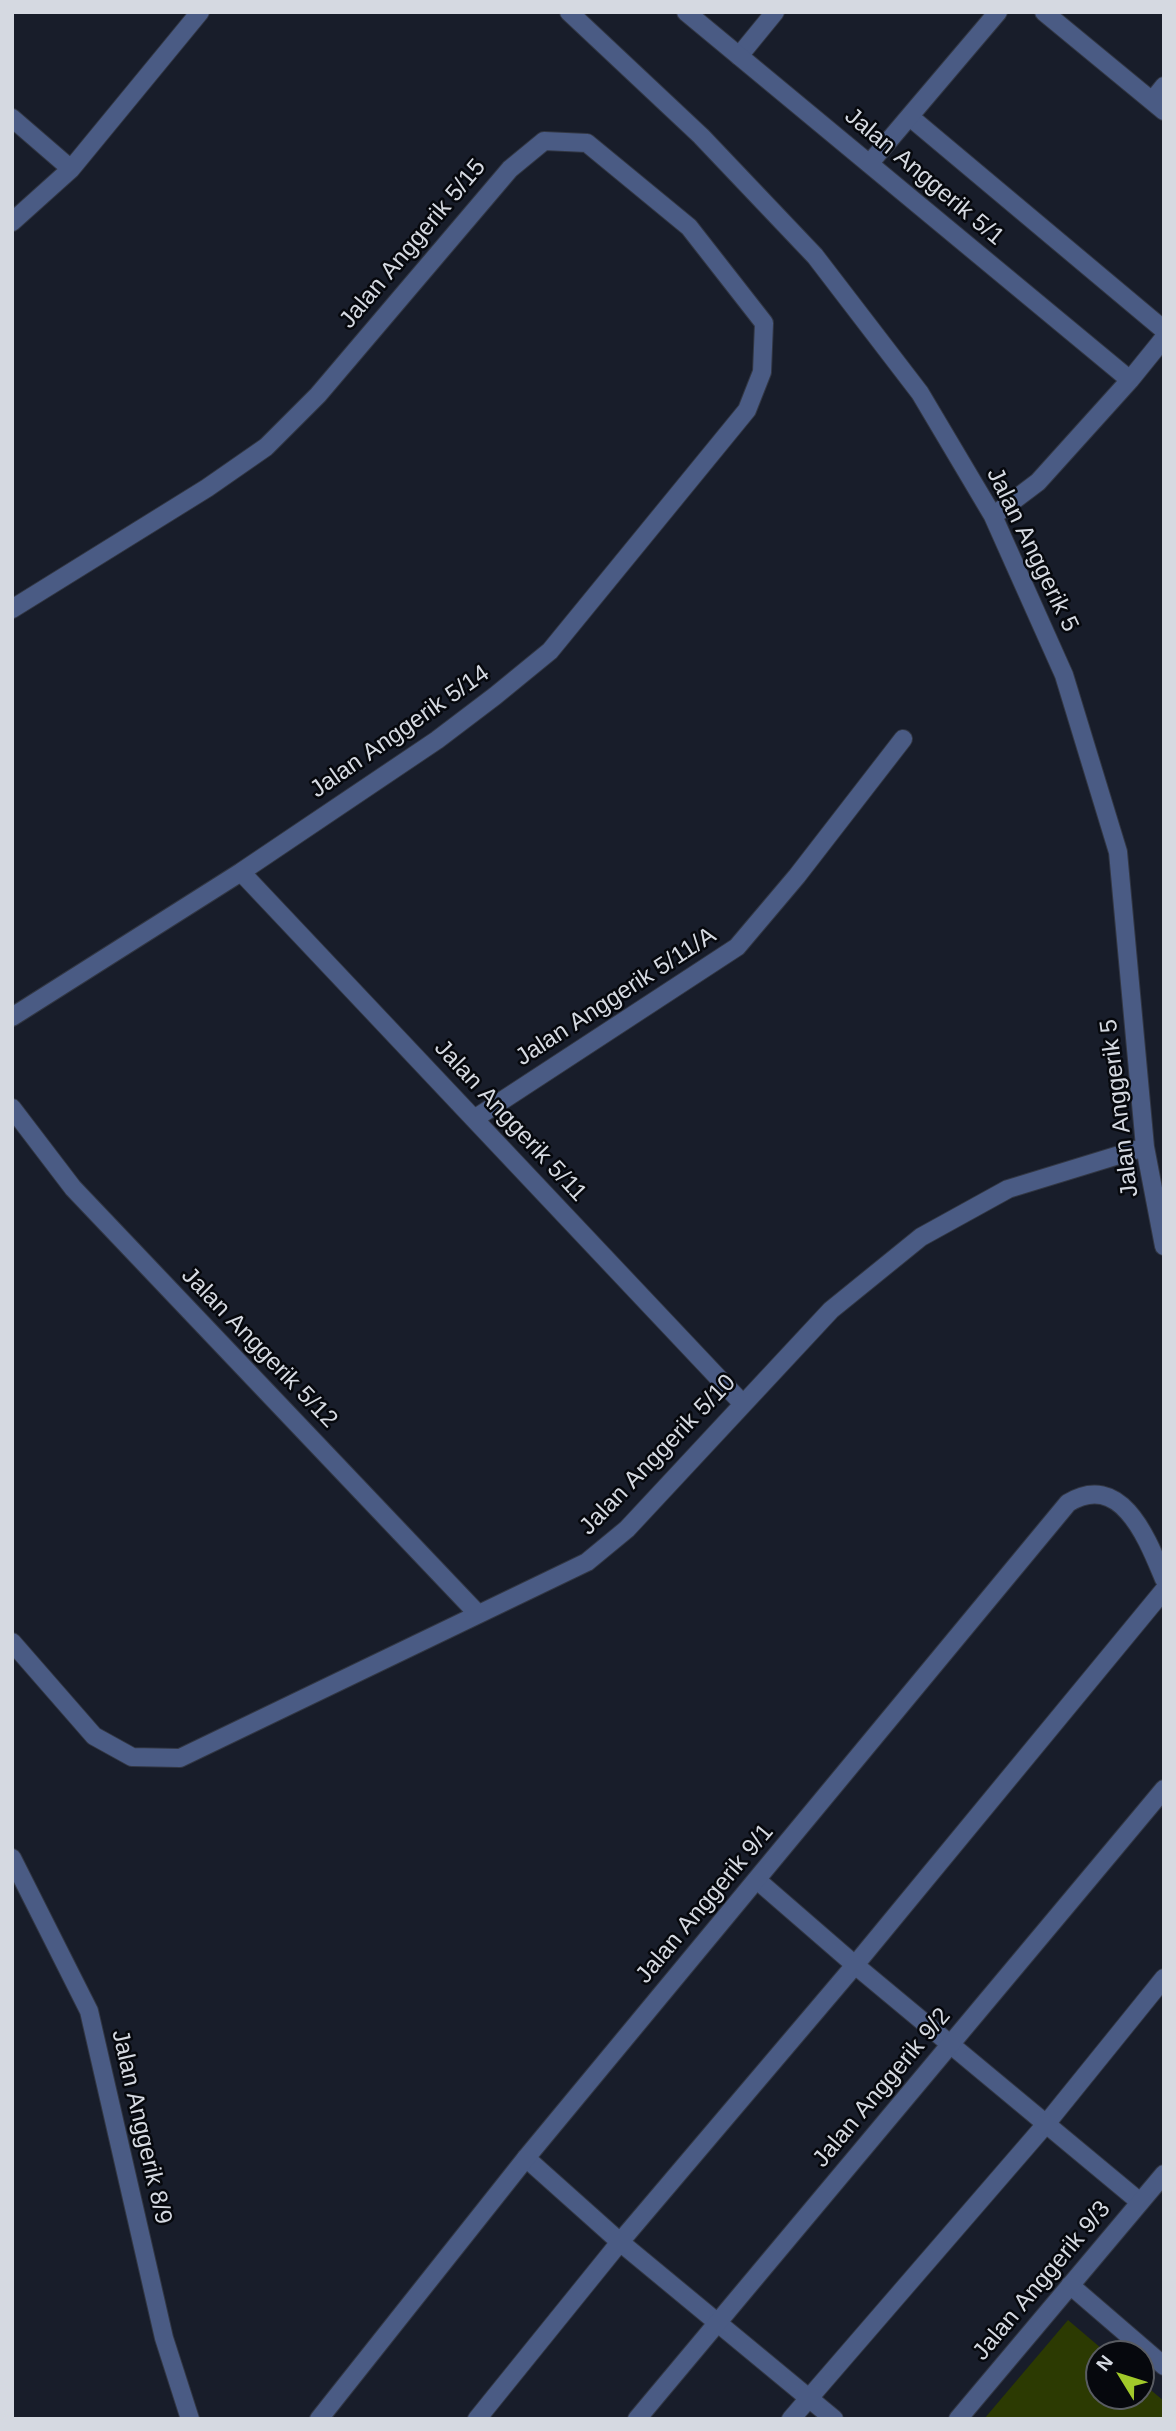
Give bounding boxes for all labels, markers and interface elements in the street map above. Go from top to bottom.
street label: Jalan Anggerik 5/1 [839,102,1009,252]
street label: Jalan Anggerik 5/15 [334,153,492,335]
street label: Jalan Anggerik 5 [980,463,1084,637]
street label: Jalan Anggerik 5/14 [305,659,495,805]
street label: Jalan Anggerik 5/11/A [510,921,722,1073]
street label: Jalan Anggerik 5 [1095,1018,1145,1198]
street label: Jalan Anggerik 5/11 [428,1034,592,1208]
street label: Jalan Anggerik 5/12 [175,1262,343,1434]
street label: Jalan Anggerik 5/10 [574,1369,742,1541]
street label: Jalan Anggerik 9/1 [630,1819,780,1989]
street label: Jalan Anggerik 9/2 [807,2003,957,2173]
street label: Jalan Anggerik 8/9 [105,2027,177,2227]
street label: Jalan Anggerik 9/3 [967,2196,1117,2366]
north arrow [1085,2340,1155,2410]
text: N [1092,2351,1117,2375]

